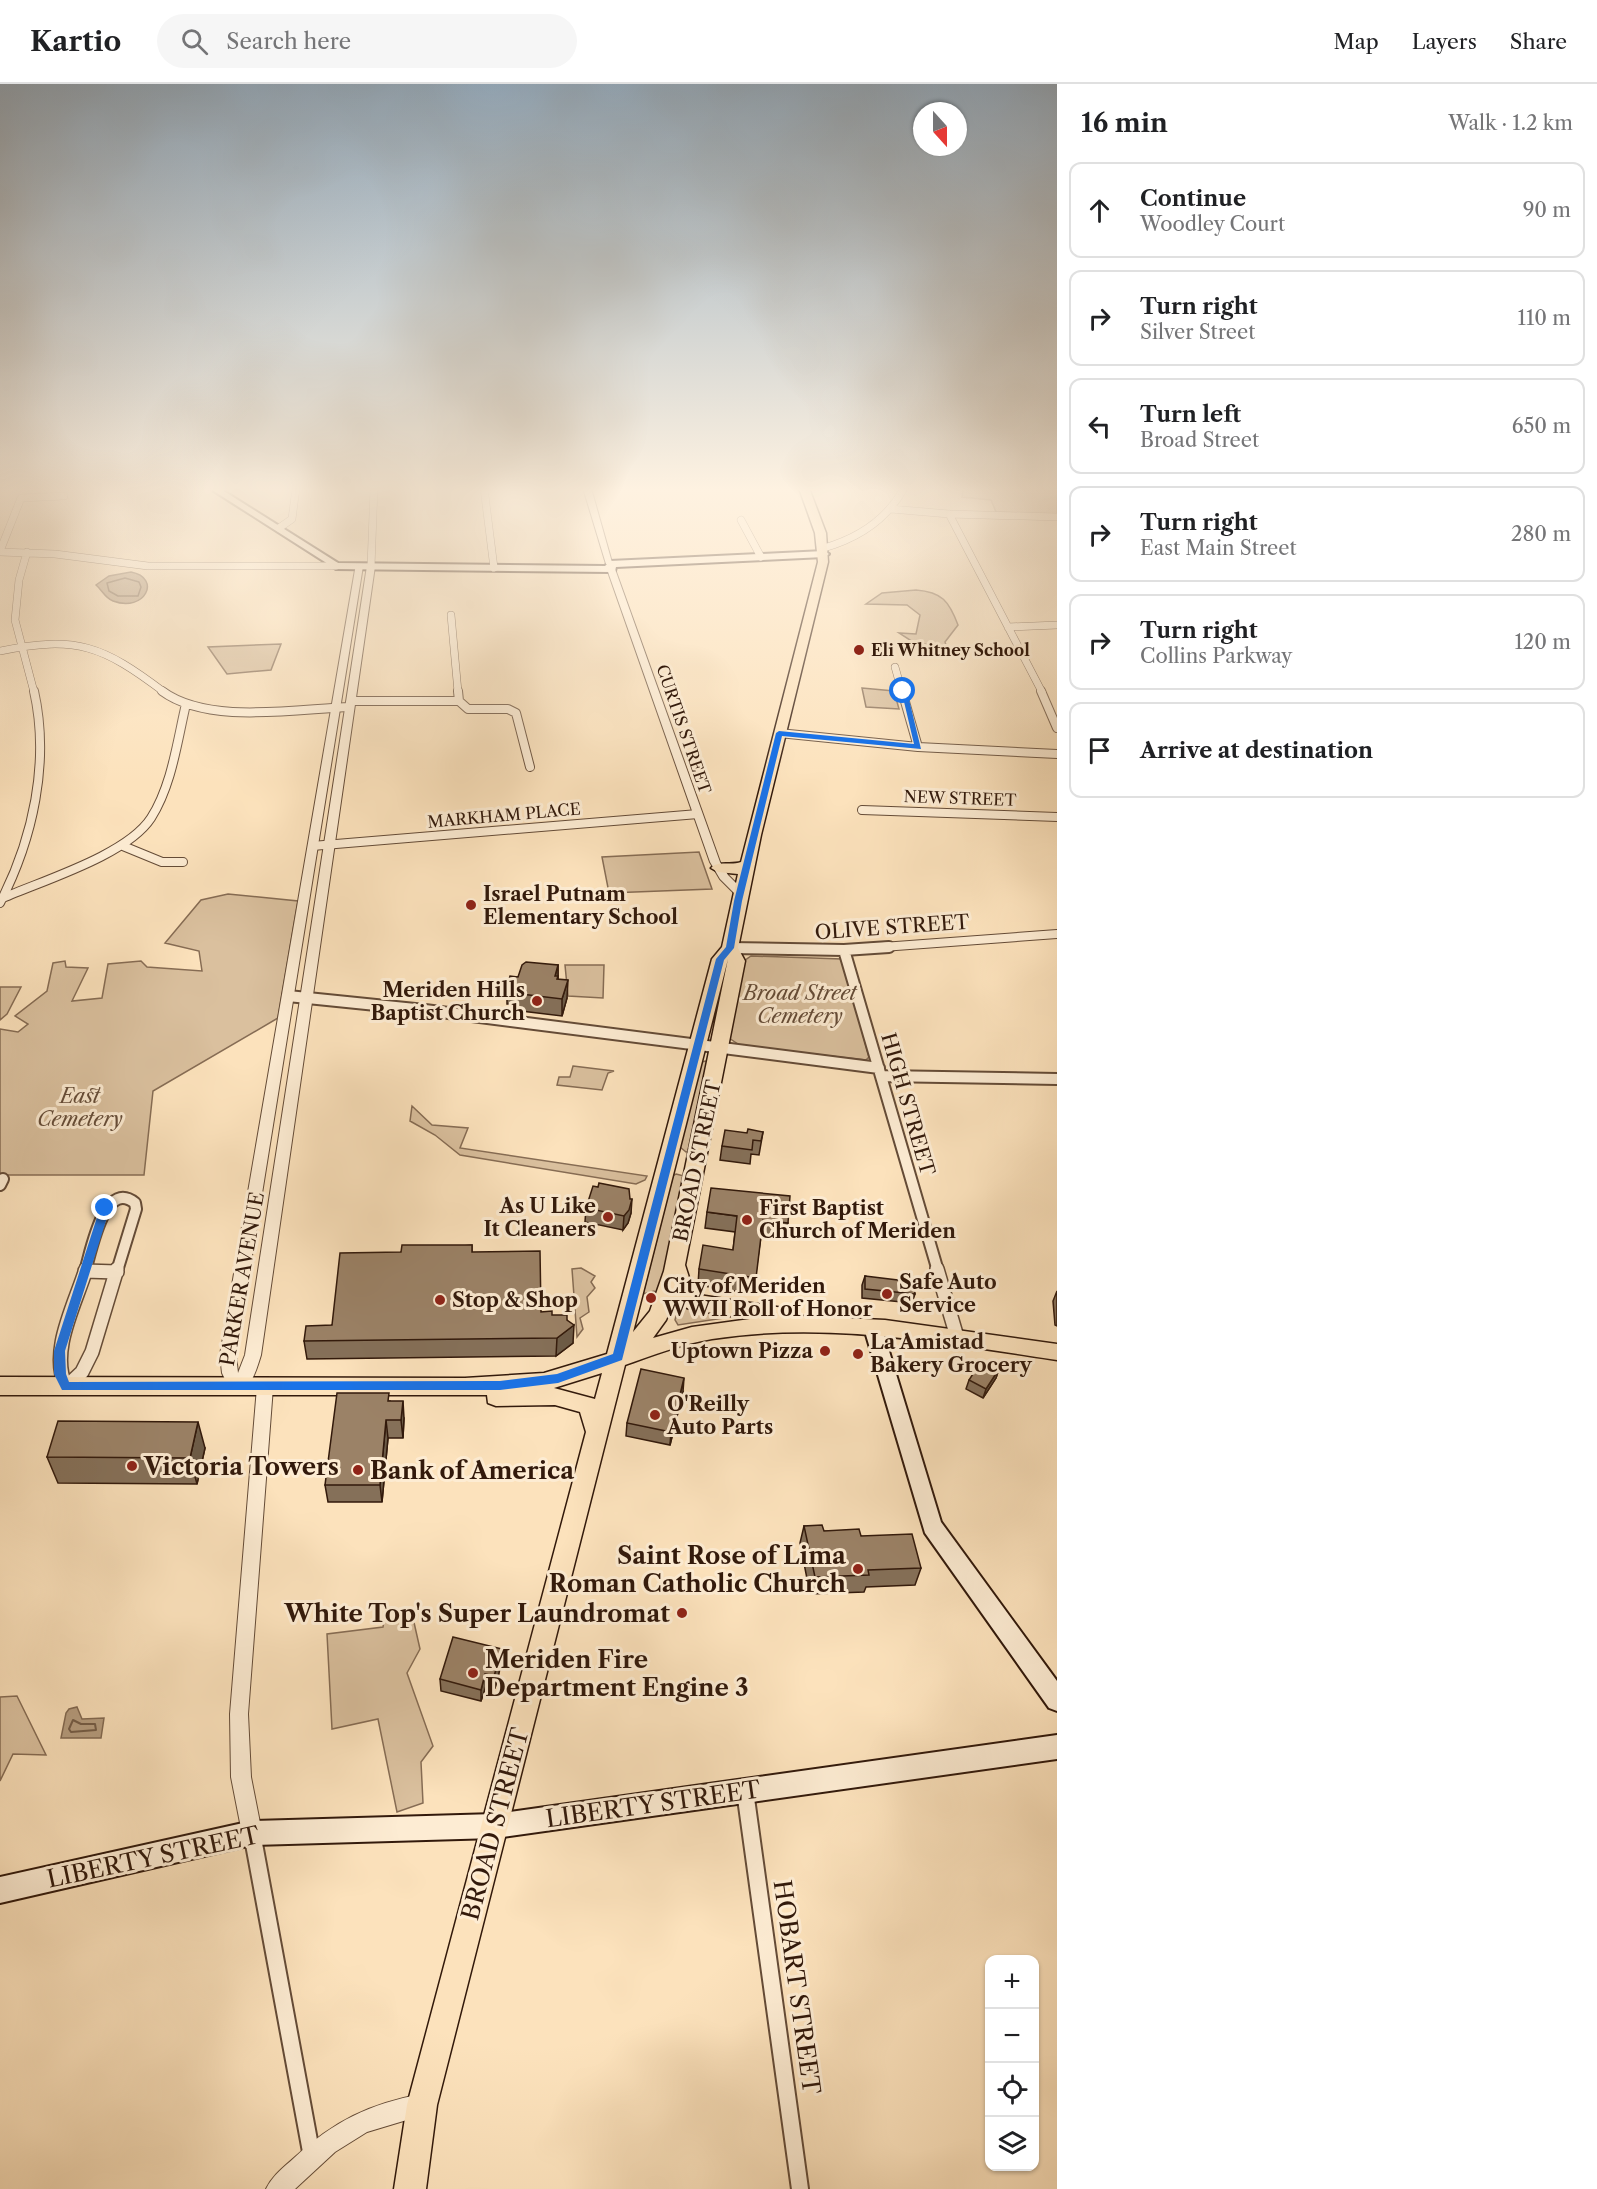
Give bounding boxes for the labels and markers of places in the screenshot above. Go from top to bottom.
place label: Eli Whitney School [871,640,1030,660]
marker: Eli Whitney School [852,643,866,657]
place label: Israel Putnam Elementary School [483,882,678,929]
marker: Israel Putnam Elementary School [464,898,478,912]
place label: Meriden Hills Baptist Church [371,978,525,1025]
marker: Meriden Hills Baptist Church [530,994,544,1008]
place label: As U Like It Cleaners [484,1194,596,1241]
place label: First Baptist Church of Meriden [759,1196,956,1243]
marker: As U Like It Cleaners [601,1210,615,1224]
marker: First Baptist Church of Meriden [740,1213,754,1227]
place label: Safe Auto Service [899,1270,997,1317]
place label: City of Meriden WWII Roll of Honor [662,1274,873,1321]
marker: Safe Auto Service [880,1287,894,1301]
place label: Stop & Shop [452,1288,578,1312]
marker: City of Meriden WWII Roll of Honor [644,1291,658,1305]
marker: Stop & Shop [433,1293,447,1307]
place label: La Amistad Bakery Grocery [870,1330,1032,1377]
place label: Uptown Pizza [671,1339,813,1363]
marker: Uptown Pizza [818,1344,832,1358]
marker: La Amistad Bakery Grocery [851,1347,865,1361]
place label: O'Reilly Auto Parts [666,1392,773,1439]
marker: O'Reilly Auto Parts [648,1408,662,1422]
place label: Victoria Towers [143,1452,339,1481]
place label: Bank of America [370,1456,575,1485]
marker: Victoria Towers [125,1459,139,1473]
marker: Bank of America [351,1463,365,1477]
place label: Saint Rose of Lima Roman Catholic Church [549,1541,847,1598]
marker: Saint Rose of Lima Roman Catholic Church [851,1562,865,1576]
place label: White Top's Super Laundromat [283,1599,670,1628]
marker: White Top's Super Laundromat [675,1606,689,1620]
place label: Meriden Fire Department Engine 3 [485,1645,748,1702]
marker: Meriden Fire Department Engine 3 [466,1666,480,1680]

